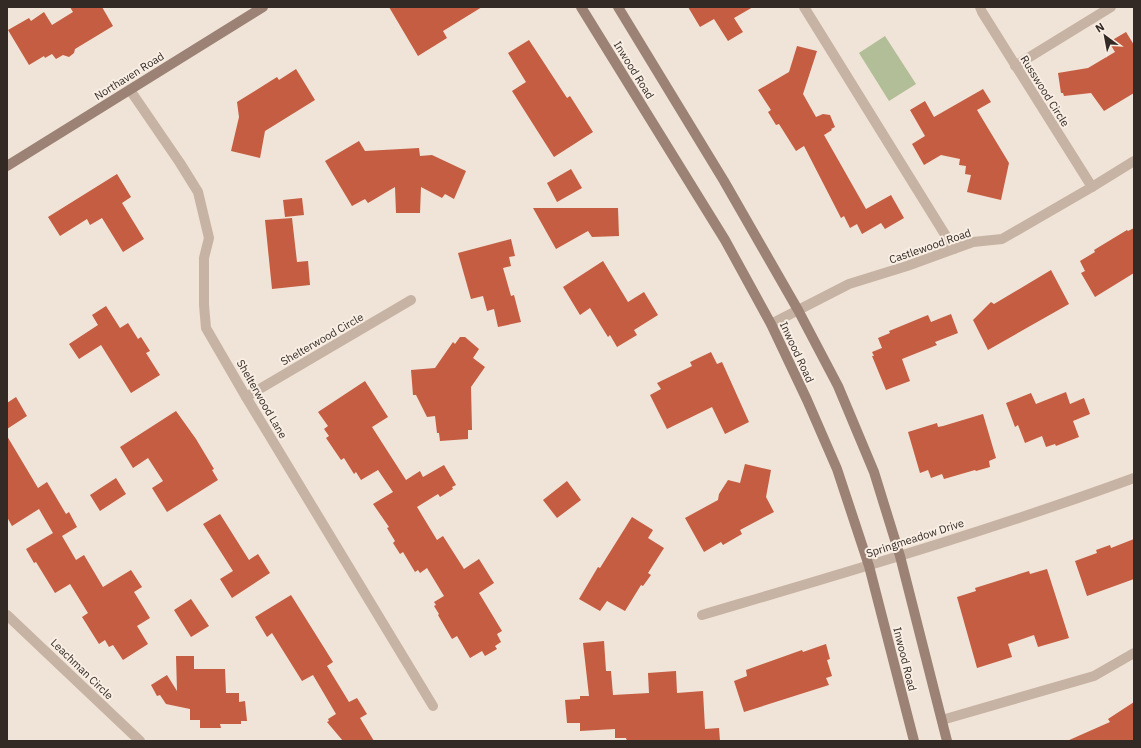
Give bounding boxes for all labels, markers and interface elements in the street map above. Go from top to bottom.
north arrow [1085,16,1125,56]
text: N [1093,19,1107,36]
street label: Inwood Road [611,38,657,102]
street label: Northaven Road [92,49,166,103]
street label: Russwood Circle [1017,53,1073,129]
street label: Castlewood Road [887,225,973,267]
street label: Shelterwood Circle [278,310,366,368]
street label: Inwood Road [777,319,817,385]
street label: Shelterwood Lane [234,357,290,441]
street label: Springmeadow Drive [864,516,966,560]
street label: Inwood Road [890,625,920,693]
street label: Leachman Circle [48,636,116,702]

